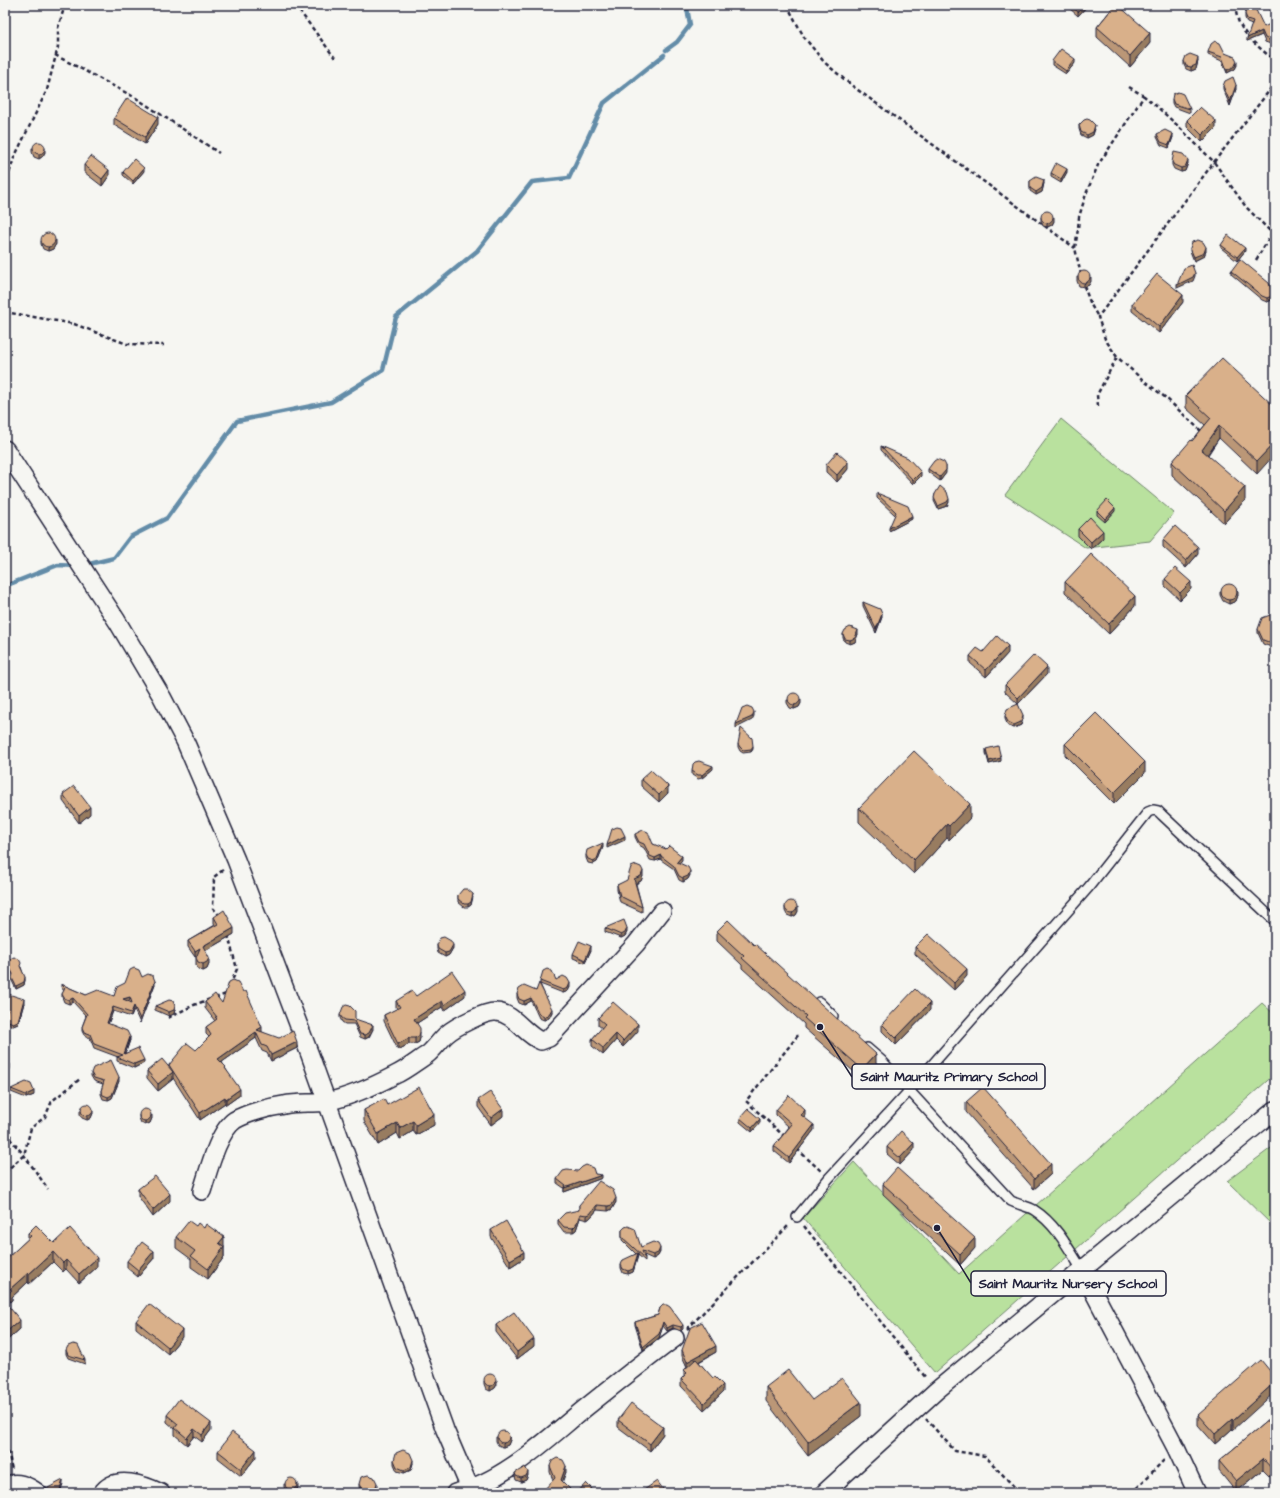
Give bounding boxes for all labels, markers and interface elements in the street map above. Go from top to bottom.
callout: Saint Mauritz Primary School [852,1064,1045,1089]
text: Saint Mauritz Primary School [859,1068,1038,1087]
callout: Saint Mauritz Nursery School [971,1271,1166,1296]
text: Saint Mauritz Nursery School [978,1275,1157,1294]

